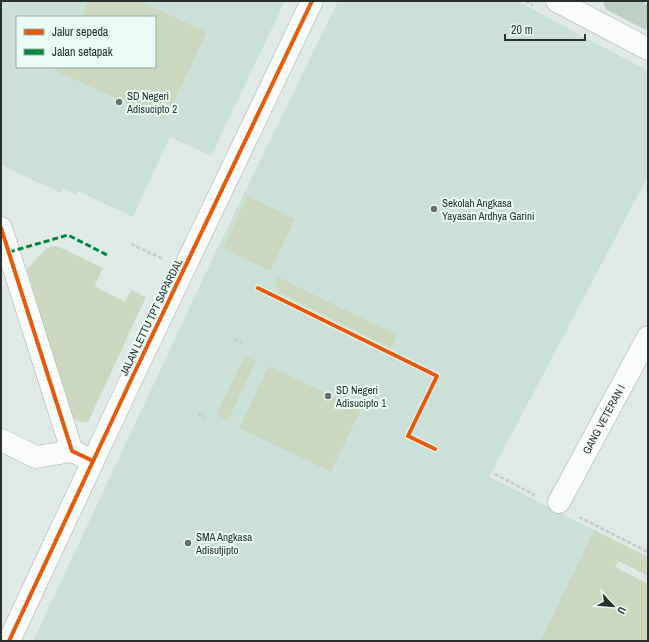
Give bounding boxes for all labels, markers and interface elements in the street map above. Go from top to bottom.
legend [16,16,156,68]
scale bar [505,16,585,42]
text: 20 m [511,22,533,38]
text: Jalur sepeda [52,24,109,40]
text: Jalan setapak [52,44,113,60]
place label: SD Negeri Adisucipto 2 [126,89,177,116]
marker: SD Negeri Adisucipto 2 [114,97,124,107]
place label: Sekolah Angkasa Yayasan Ardhya Garini [442,196,535,223]
marker: Sekolah Angkasa Yayasan Ardhya Garini [429,204,439,214]
street label: JALAN LETTU TPT SAPARDAL [117,256,185,378]
street label: GANG VETERAN I [579,382,628,456]
place label: SD Negeri Adisucipto 1 [335,383,386,410]
marker: SD Negeri Adisucipto 1 [323,391,333,401]
place label: SMA Angkasa Adisutjipto [195,530,252,557]
marker: SMA Angkasa Adisutjipto [183,538,193,548]
north arrow [593,586,633,626]
text: U [614,604,630,616]

